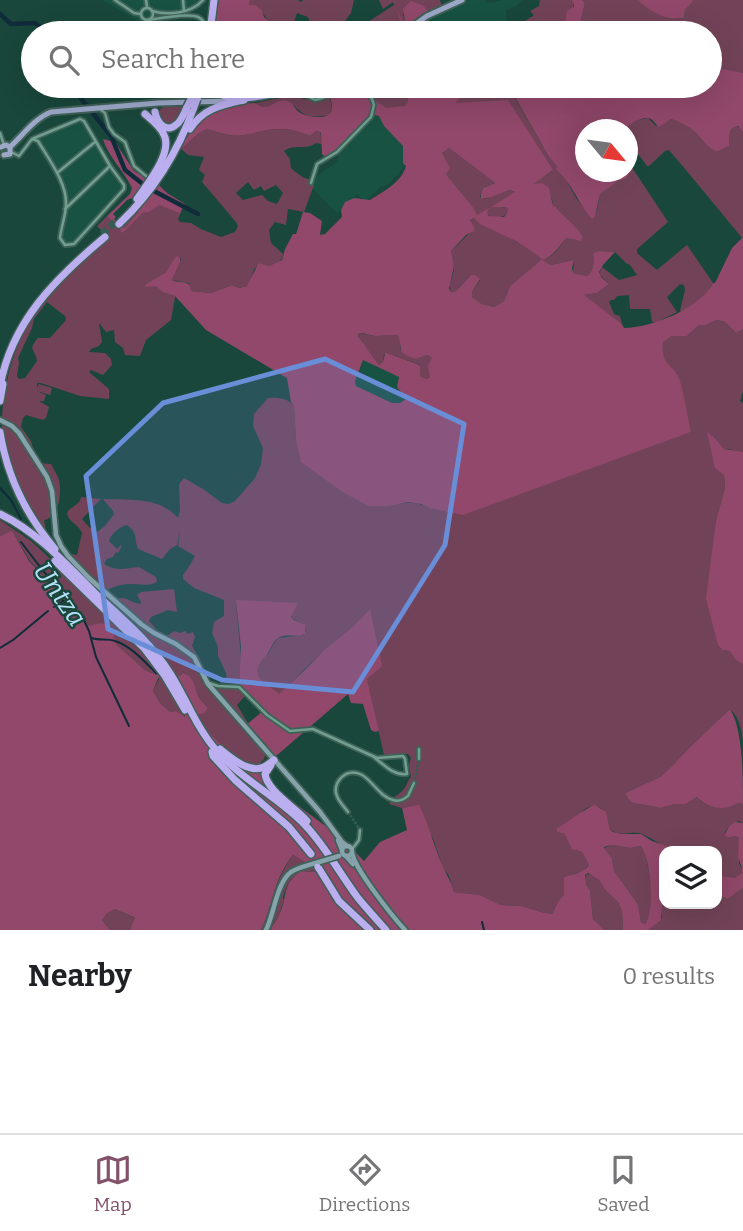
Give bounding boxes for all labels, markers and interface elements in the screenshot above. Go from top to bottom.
search box [21,21,722,98]
icon: search [45,41,83,79]
text: Search here [101,44,245,75]
north arrow [575,119,638,182]
water label: Untza [26,556,93,632]
map controls [659,846,722,909]
button: layers [659,846,722,909]
text: Nearby [28,958,132,994]
text: 0 results [622,962,715,990]
tab: Map [94,1151,132,1216]
tab: Directions [319,1151,410,1216]
tab: Saved [597,1151,649,1216]

